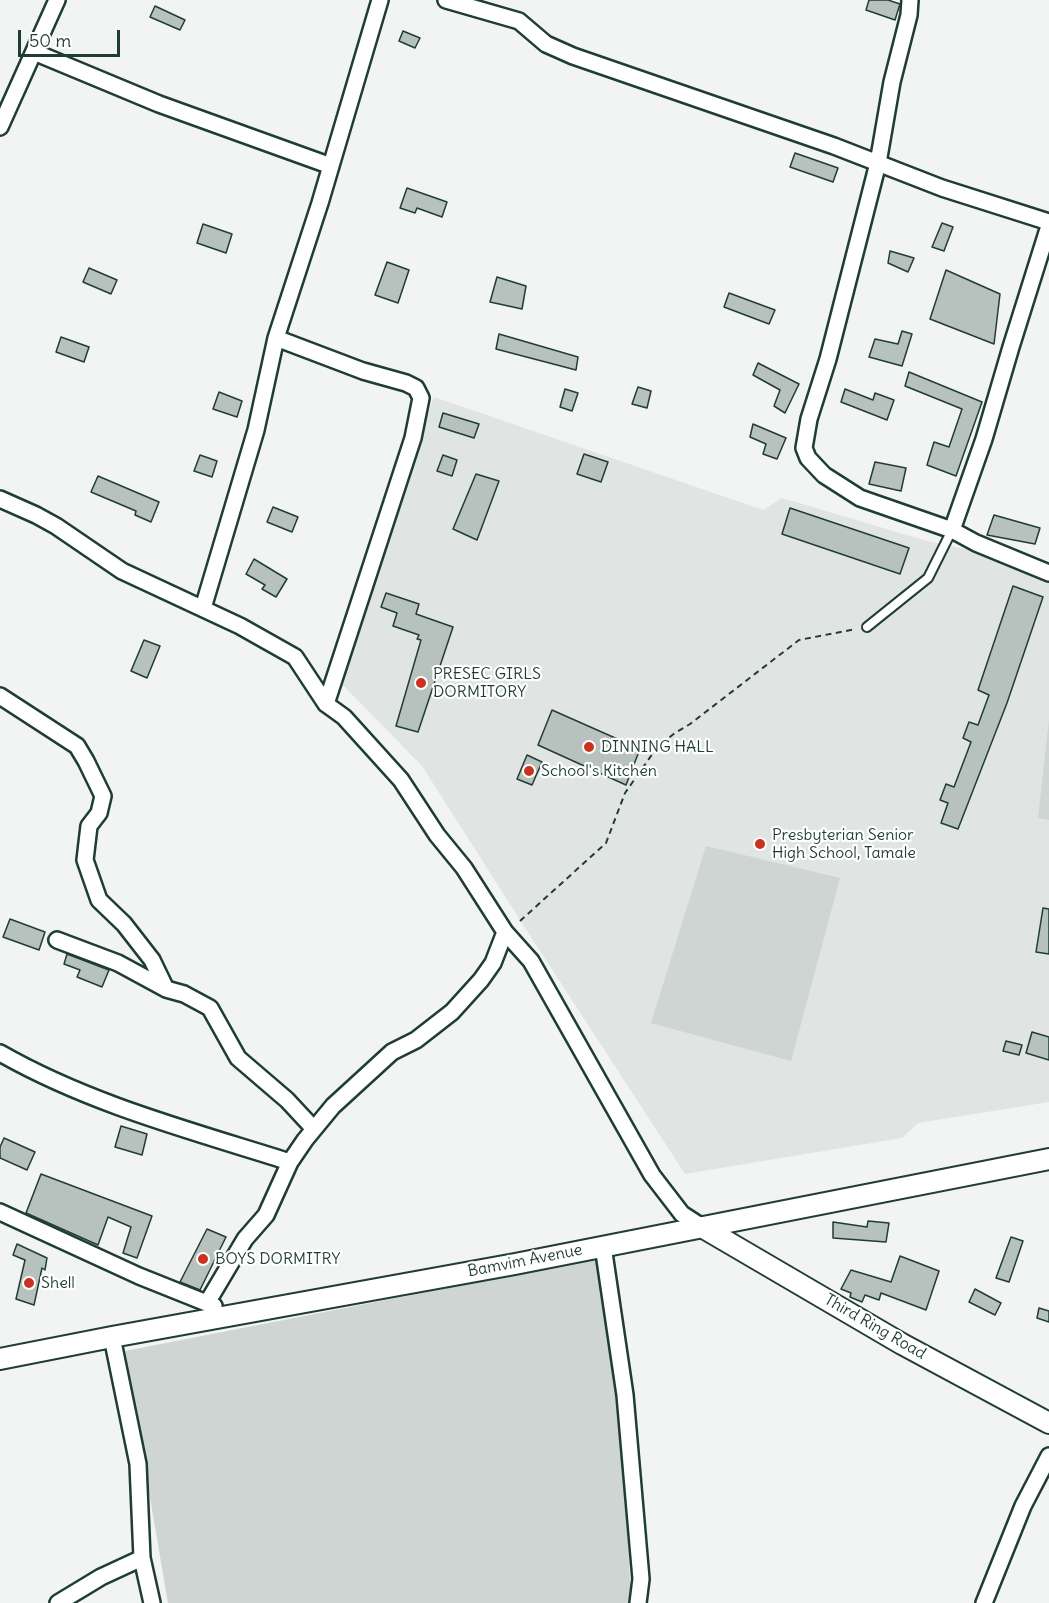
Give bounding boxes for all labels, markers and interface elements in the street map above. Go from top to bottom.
scale bar [21,18,123,56]
text: 50 m [29,29,71,52]
place label: PRESEC GIRLS DORMITORY [433,664,541,702]
marker: PRESEC GIRLS DORMITORY [414,676,428,690]
place label: DINNING HALL [601,737,714,757]
marker: DINNING HALL [582,740,596,754]
place label: School's Kitchen [541,761,657,781]
marker: School's Kitchen [522,764,536,778]
place label: Presbyterian Senior High School, Tamale [772,825,916,863]
marker: Presbyterian Senior High School, Tamale [753,837,767,851]
street label: Bamvim Avenue [466,1240,584,1282]
place label: BOYS DORMITRY [215,1249,340,1269]
marker: BOYS DORMITRY [196,1252,210,1266]
place label: Shell [41,1273,75,1293]
marker: Shell [22,1276,36,1290]
street label: Third Ring Road [821,1290,929,1364]

